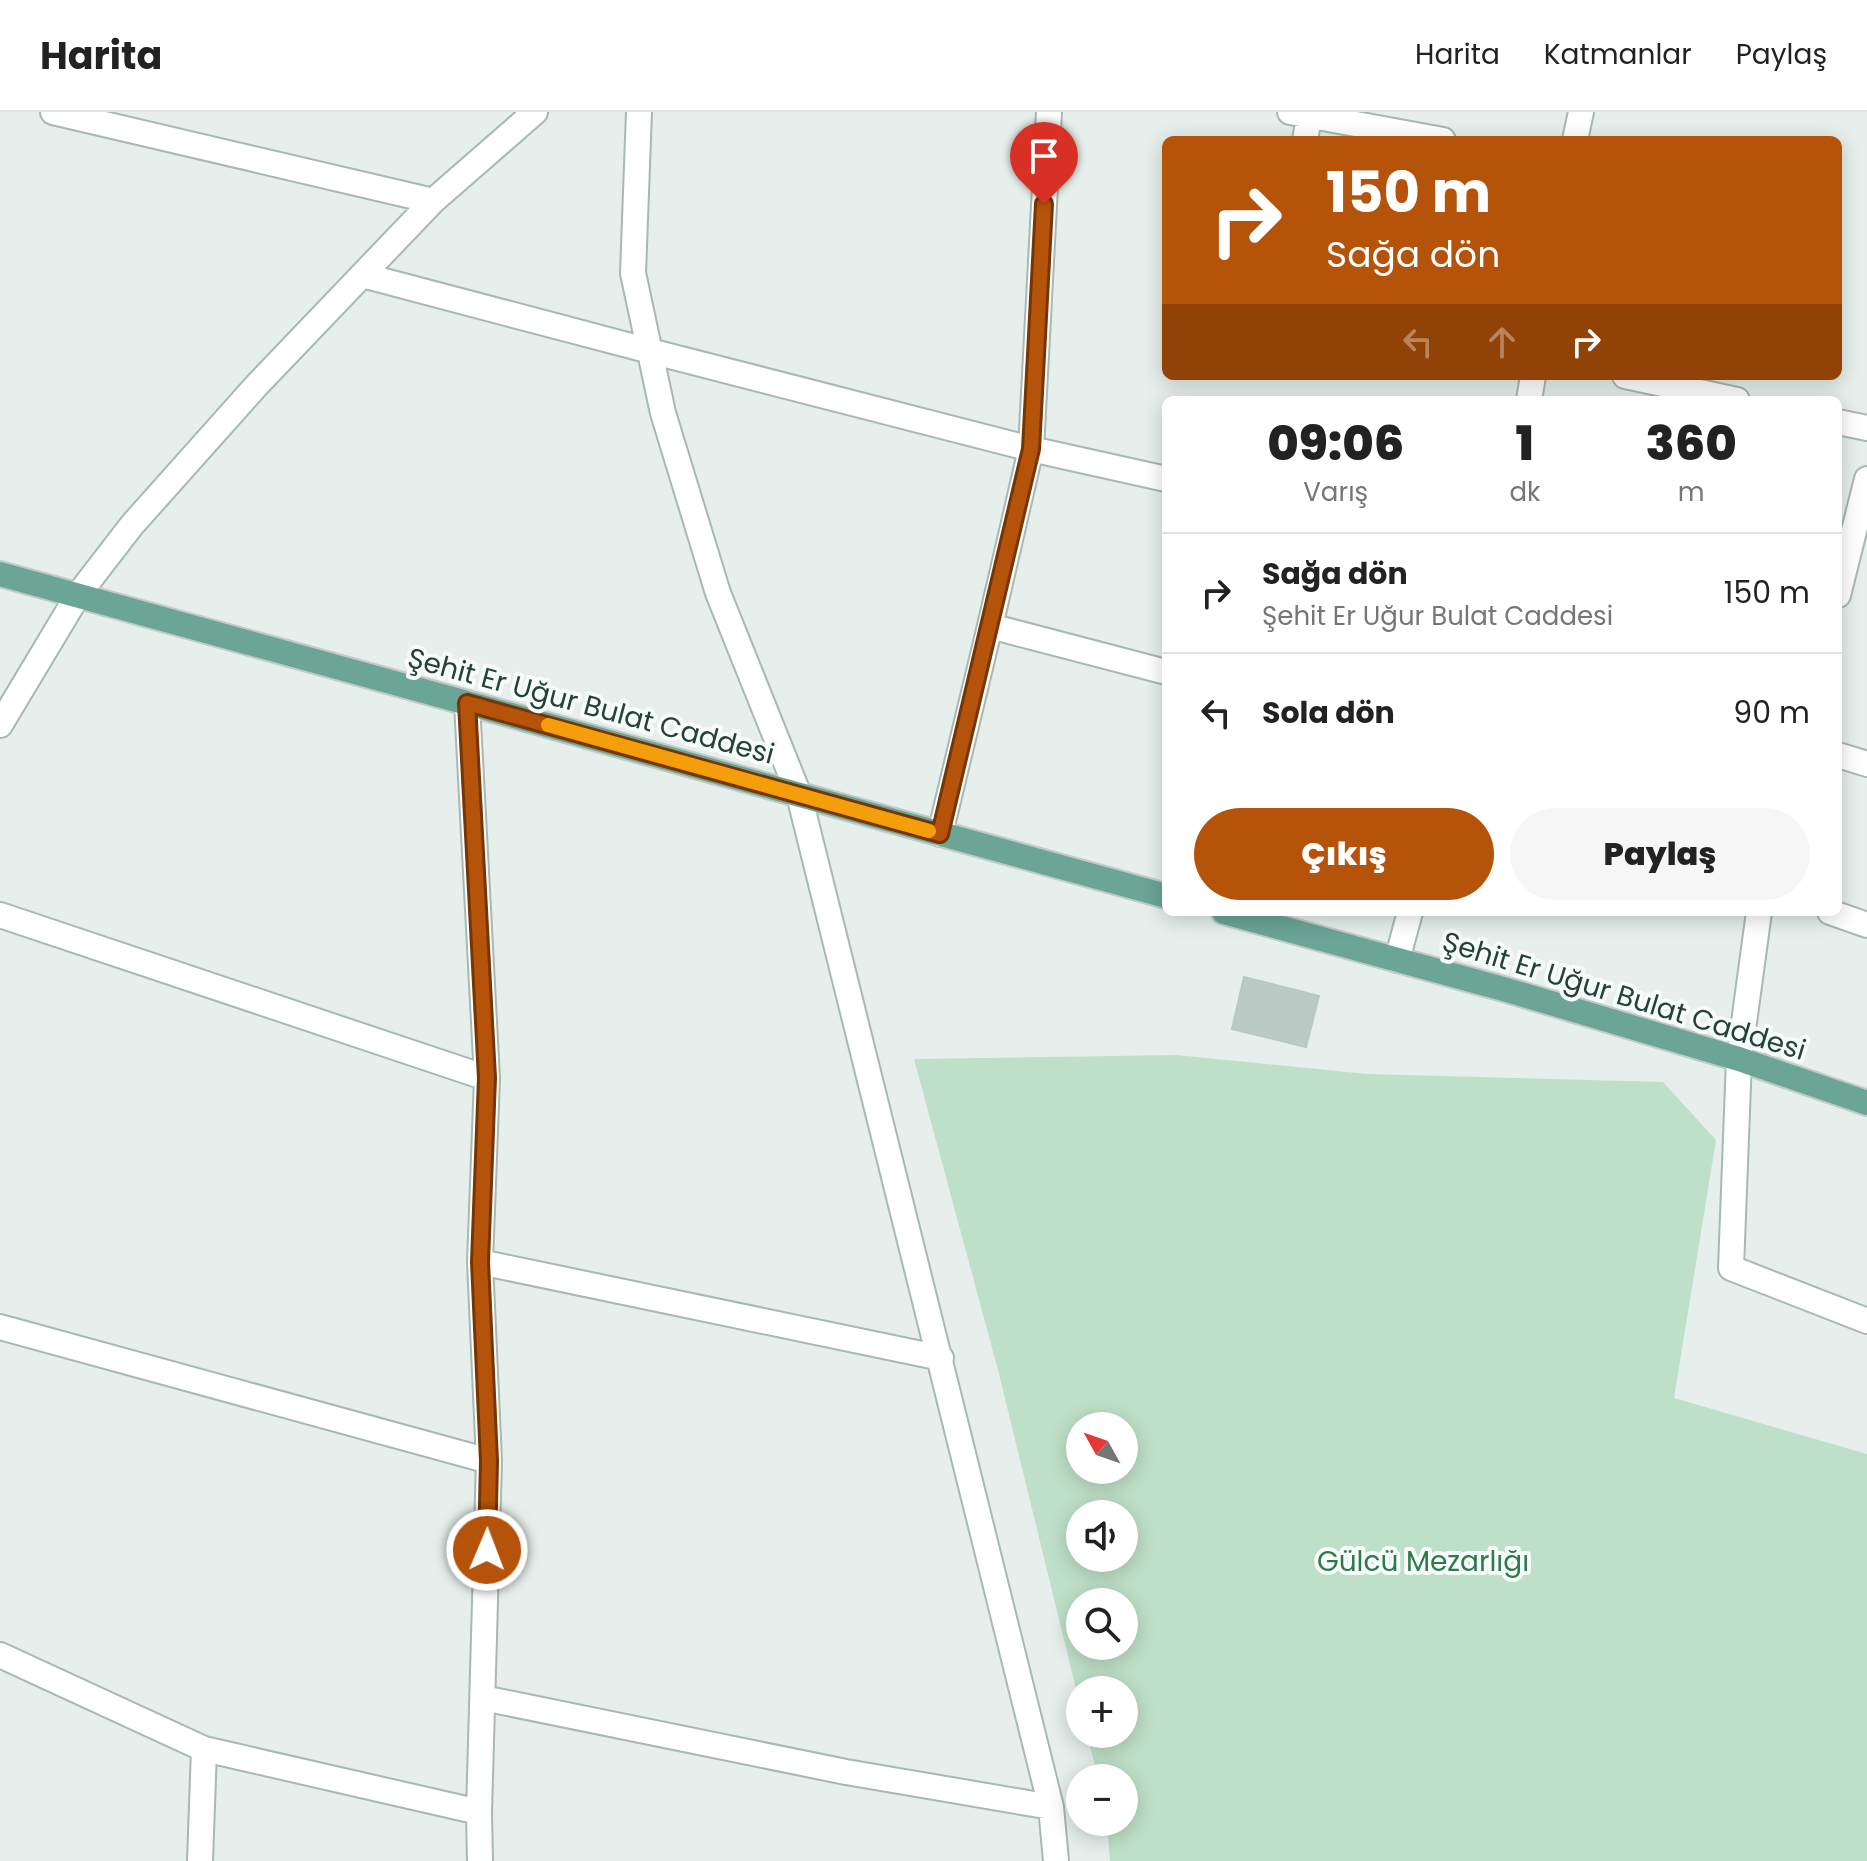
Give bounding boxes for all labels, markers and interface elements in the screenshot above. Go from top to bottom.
text: Harita [40,29,162,82]
text: Harita [1415,35,1500,74]
text: Katmanlar [1544,35,1692,74]
text: Paylaş [1736,35,1827,74]
pin [1010,122,1078,204]
icon: arrive [1022,134,1066,178]
text: 150 m [1326,153,1491,232]
icon: right [1194,168,1298,272]
text: Sağa dön [1326,229,1500,280]
icon: left [1396,320,1440,364]
icon: ahead [1480,320,1524,364]
icon: right [1564,320,1608,364]
text: 09:06 [1267,410,1404,477]
text: 1 [1516,410,1534,477]
text: 360 [1646,410,1737,477]
text: Varış [1303,474,1368,510]
text: dk [1509,474,1540,510]
text: m [1678,474,1705,510]
text: Sağa dön [1262,552,1408,595]
icon: right [1194,571,1238,615]
text: 150 m [1724,571,1810,614]
text: Şehit Er Uğur Bulat Caddesi [1262,598,1613,634]
street label: Şehit Er Uğur Bulat Caddesi [403,638,779,774]
icon: left [1194,691,1238,735]
text: Sola dön [1262,691,1395,734]
text: 90 m [1733,691,1810,734]
button: Çıkış [1194,808,1494,900]
button: Paylaş [1510,808,1810,900]
street label: Şehit Er Uğur Bulat Caddesi [1438,922,1810,1070]
north arrow [1066,1412,1138,1484]
map controls [1066,1412,1138,1836]
button: sound [1066,1500,1138,1572]
position arrow [445,1508,529,1592]
park label: Gülcü Mezarlığı [1317,1542,1529,1581]
button: search [1066,1588,1138,1660]
button: + [1066,1676,1138,1748]
button: − [1066,1764,1138,1836]

